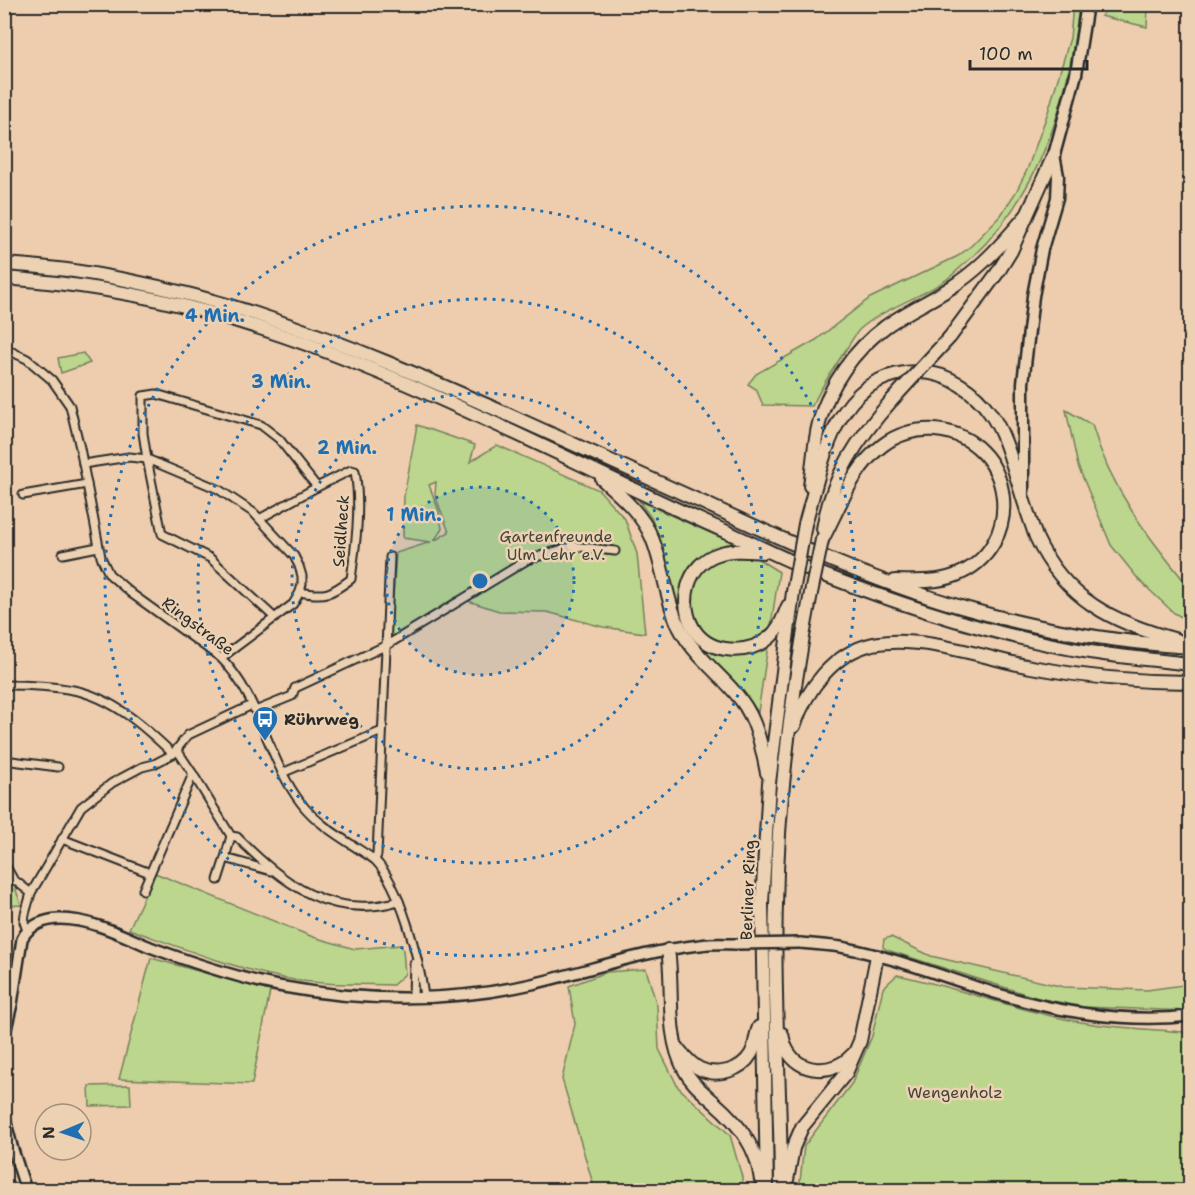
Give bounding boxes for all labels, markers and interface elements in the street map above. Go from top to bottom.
scale bar [970,33,1087,71]
text: 100 m [979,42,1033,66]
text: 4 Min. [185,304,245,328]
text: 3 Min. [251,370,311,394]
text: 2 Min. [317,436,377,460]
street label: Seidlheck [328,494,354,568]
text: 1 Min. [386,503,442,527]
park label: Gartenfreunde Ulm Lehr e.V. [499,526,613,565]
centre of rings [470,571,490,591]
street label: Ringstraße [158,592,238,660]
bus stop icon: Rührweg [250,704,280,742]
place label: Rührweg [284,709,359,730]
street label: Berliner Ring [736,839,760,941]
park label: Wengenholz [907,1082,1003,1103]
north arrow [33,1102,93,1162]
text: N [38,1126,59,1139]

